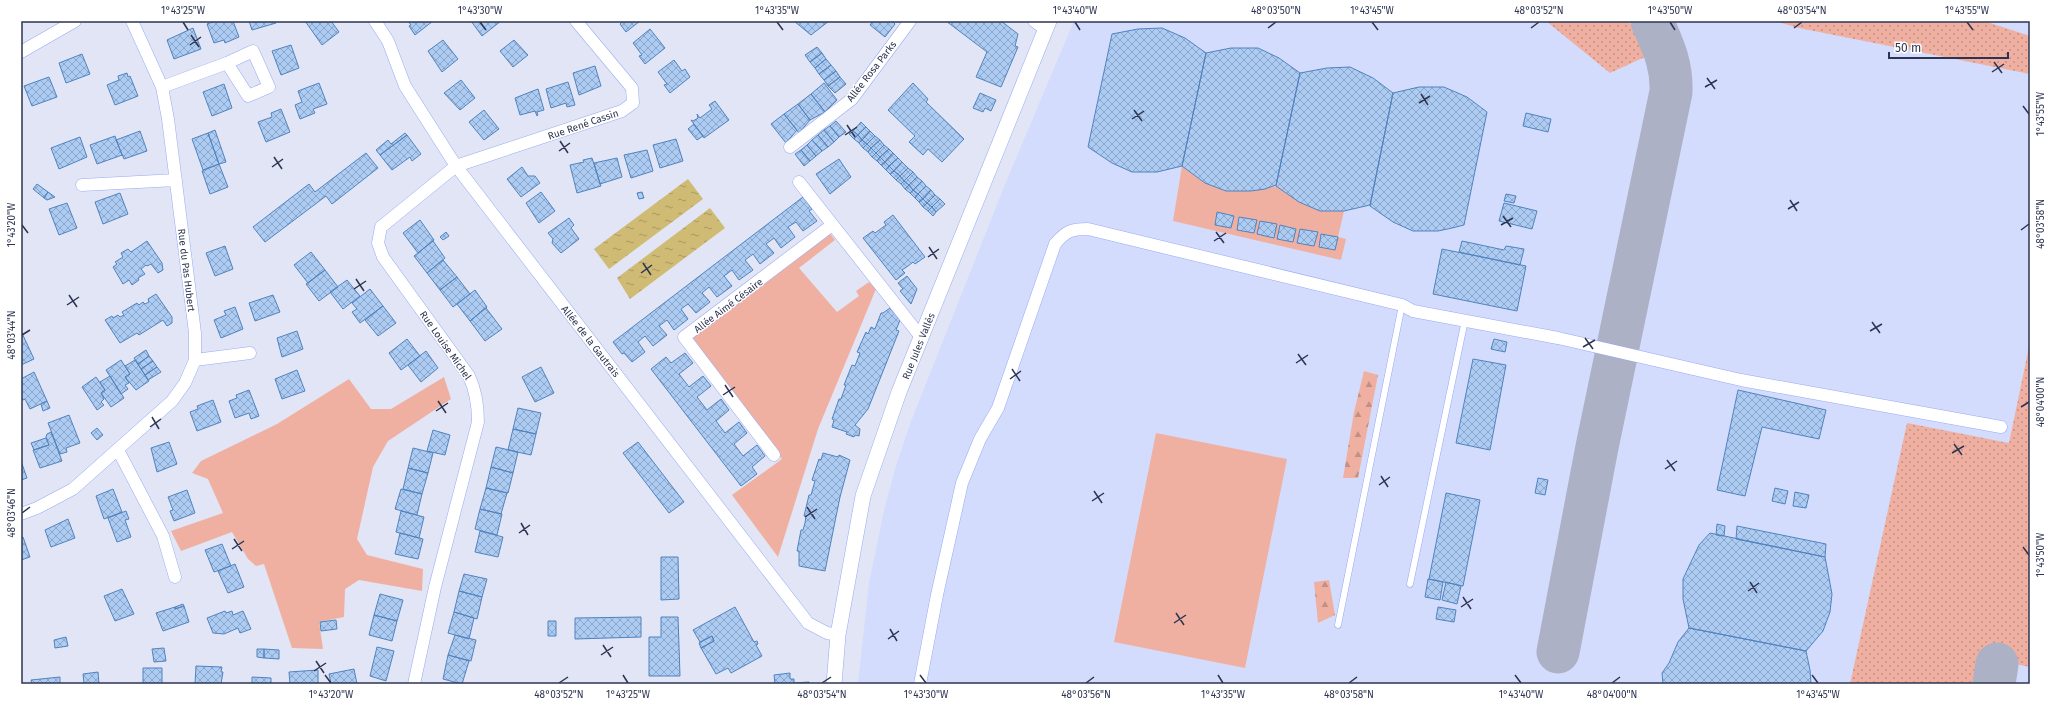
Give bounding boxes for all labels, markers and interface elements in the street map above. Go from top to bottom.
text: 1°43'25"W [161,5,206,17]
text: 1°43'30"W [458,5,503,17]
text: 1°43'35"W [755,5,800,17]
text: 1°43'40"W [1053,5,1098,17]
text: 48°03'50"N [1251,5,1301,17]
text: 1°43'45"W [1350,5,1395,17]
text: 48°03'52"N [1514,5,1564,17]
text: 1°43'50"W [1648,5,1693,17]
text: 48°03'54"N [1777,5,1827,17]
text: 1°43'55"W [1945,5,1990,17]
scale bar [1889,34,2008,60]
street label: Allée Rosa Parks [844,39,899,104]
text: 50 m [1895,41,1921,55]
text: 1°43'55"W [2035,91,2047,136]
street label: Rue René Cassin [546,107,620,143]
text: 48°03'58"N [2035,199,2047,249]
text: 1°43'20"W [6,202,18,247]
street label: Rue du Pas Hubert [175,228,197,313]
street label: Allée Aimé Césaire [692,276,765,336]
street label: Allée de la Gautrais [558,303,622,380]
street label: Rue Louise Michel [417,309,474,382]
text: 48°03'44"N [6,310,18,360]
street label: Rue Jules Vallès [900,311,938,382]
text: 48°04'00"N [2035,377,2047,427]
text: 48°03'46"N [6,488,18,538]
text: 1°43'50"W [2035,532,2047,577]
text: 1°43'20"W [309,689,354,701]
text: 48°03'52"N [534,689,584,701]
text: 1°43'25"W [606,689,651,701]
text: 48°03'54"N [797,689,847,701]
text: 1°43'30"W [904,689,949,701]
text: 48°03'56"N [1061,689,1111,701]
text: 1°43'35"W [1201,689,1246,701]
text: 48°03'58"N [1324,689,1374,701]
text: 1°43'40"W [1499,689,1544,701]
text: 48°04'00"N [1587,689,1637,701]
text: 1°43'45"W [1796,689,1841,701]

